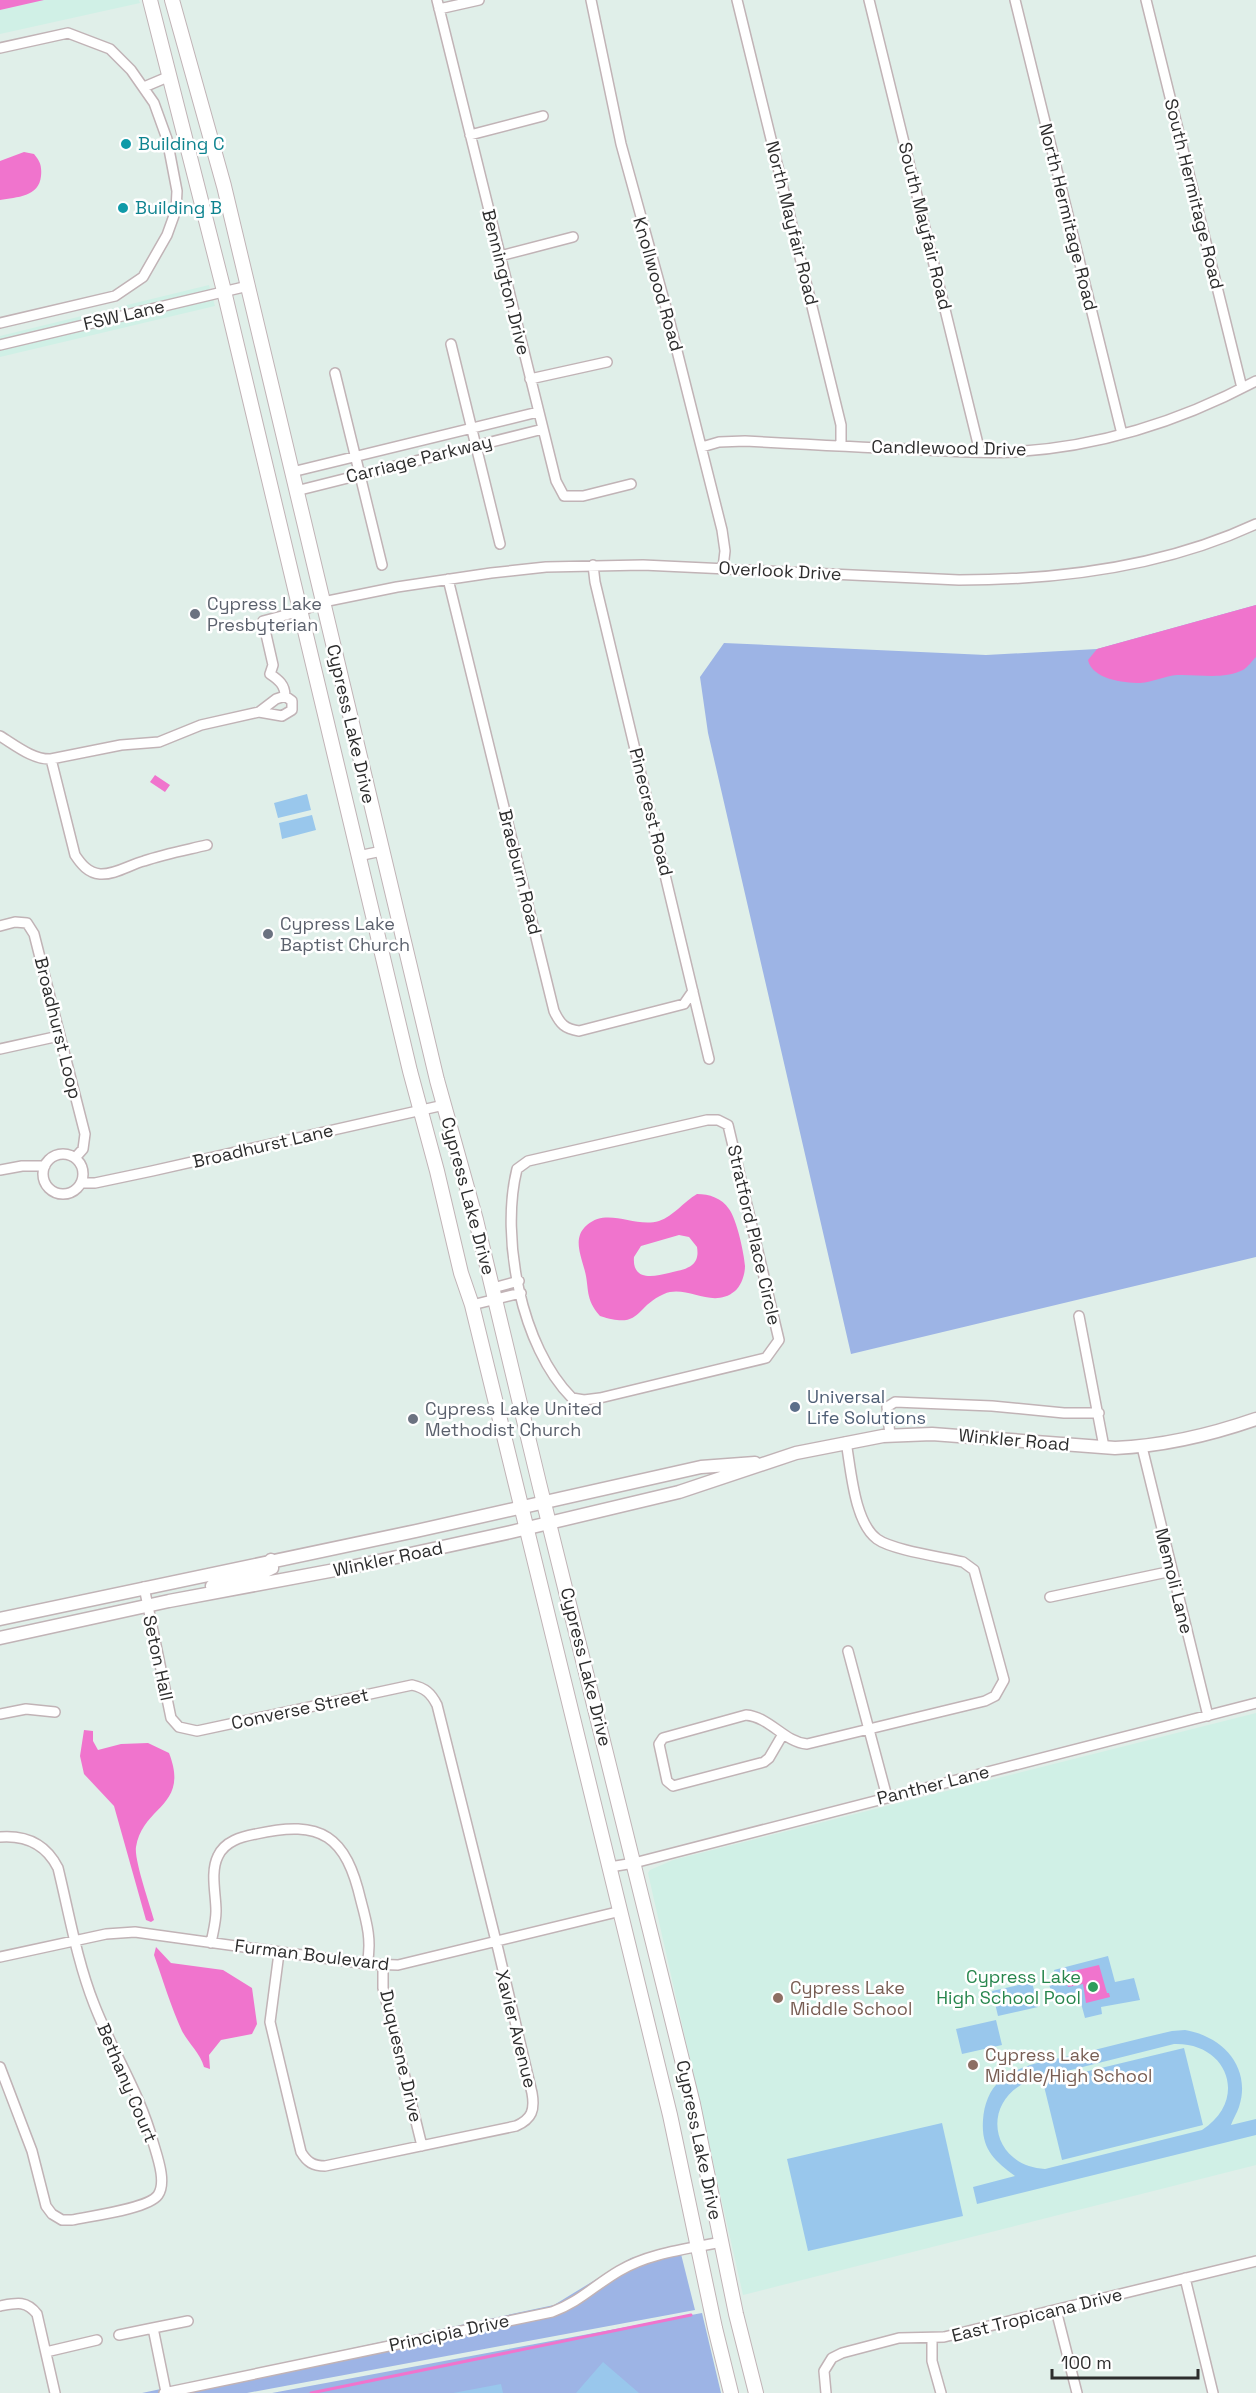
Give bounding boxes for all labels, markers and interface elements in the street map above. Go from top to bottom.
street label: South Hermitage Road [1160,96,1229,292]
street label: North Hermitage Road [1034,121,1103,313]
place label: Building C [138,132,225,155]
marker: Building C [119,137,133,151]
street label: North Mayfair Road [761,138,824,307]
street label: South Mayfair Road [894,140,957,312]
place label: Building B [135,196,222,219]
marker: Building B [116,201,130,215]
street label: Bennington Drive [477,207,536,357]
street label: Knollwood Road [628,214,689,354]
street label: FSW Lane [81,294,167,335]
street label: Carriage Parkway [343,429,494,488]
street label: Candlewood Drive [871,435,1027,460]
street label: Overlook Drive [718,556,842,585]
place label: Cypress Lake Presbyterian [207,592,322,636]
marker: Cypress Lake Presbyterian [188,607,202,621]
street label: Cypress Lake Drive [322,642,381,806]
street label: Pinecrest Road [624,745,679,878]
street label: Braeburn Road [494,807,547,937]
place label: Cypress Lake Baptist Church [280,912,410,956]
marker: Cypress Lake Baptist Church [261,927,275,941]
street label: Broadhurst Loop [30,955,87,1101]
street label: Cypress Lake Drive [436,1114,501,1277]
street label: Broadhurst Lane [190,1118,336,1173]
street label: Stratford Place Circle [723,1143,786,1327]
place label: Universal Life Solutions [807,1385,926,1429]
place label: Cypress Lake United Methodist Church [425,1397,602,1441]
marker: Universal Life Solutions [788,1400,802,1414]
marker: Cypress Lake United Methodist Church [406,1412,420,1426]
street label: Winkler Road [957,1423,1071,1456]
street label: Memoli Lane [1150,1526,1199,1636]
street label: Winkler Road [331,1536,445,1581]
street label: Cypress Lake Drive [556,1585,617,1749]
street label: Seton Hall [138,1613,179,1703]
street label: Converse Street [229,1683,371,1734]
street label: Panther Lane [874,1759,991,1810]
street label: Furman Boulevard [233,1934,391,1975]
place label: Cypress Lake High School Pool [936,1965,1081,2009]
street label: Xavier Avenue [491,1968,542,2090]
place label: Cypress Lake Middle School [790,1976,912,2020]
marker: Cypress Lake High School Pool [1086,1980,1100,1994]
street label: Duquesne Drive [375,1987,428,2124]
marker: Cypress Lake Middle School [771,1991,785,2005]
street label: Bethany Court [92,2020,163,2146]
place label: Cypress Lake Middle/High School [985,2043,1152,2087]
street label: Cypress Lake Drive [671,2058,728,2222]
marker: Cypress Lake Middle/High School [966,2058,980,2072]
street label: East Tropicana Drive [949,2282,1125,2347]
street label: Principia Drive [387,2309,511,2356]
scale bar [1052,2342,1198,2380]
text: 100 m [1061,2351,1112,2374]

